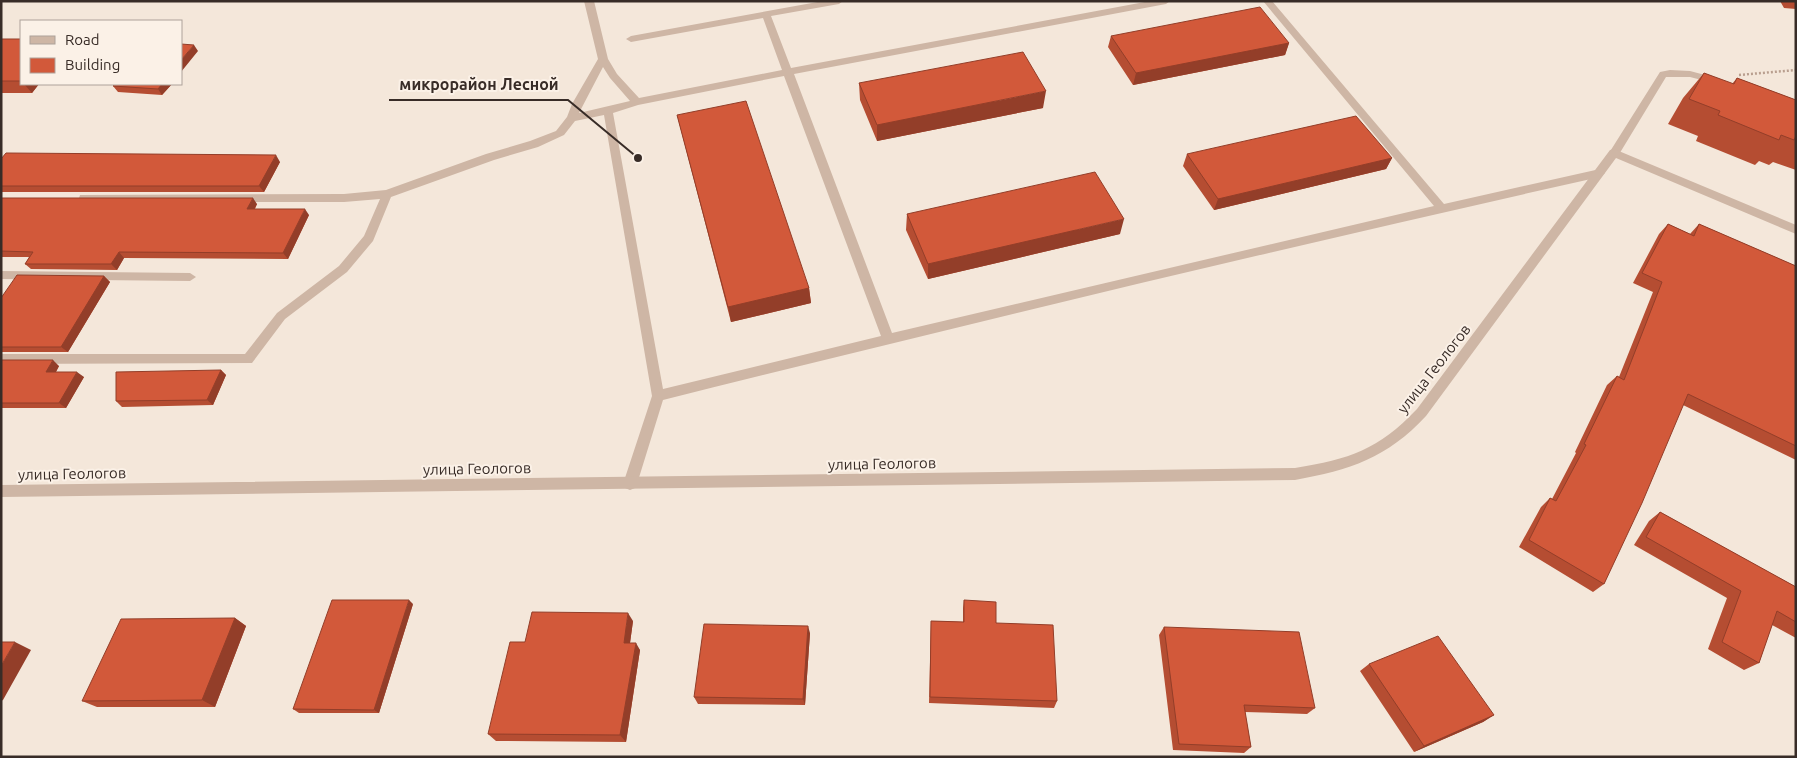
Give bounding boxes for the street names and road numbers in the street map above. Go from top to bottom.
street label: улица Геологов [1394,321,1474,417]
street label: улица Геологов [828,454,936,473]
street label: улица Геологов [423,459,531,478]
street label: улица Геологов [18,464,126,483]

